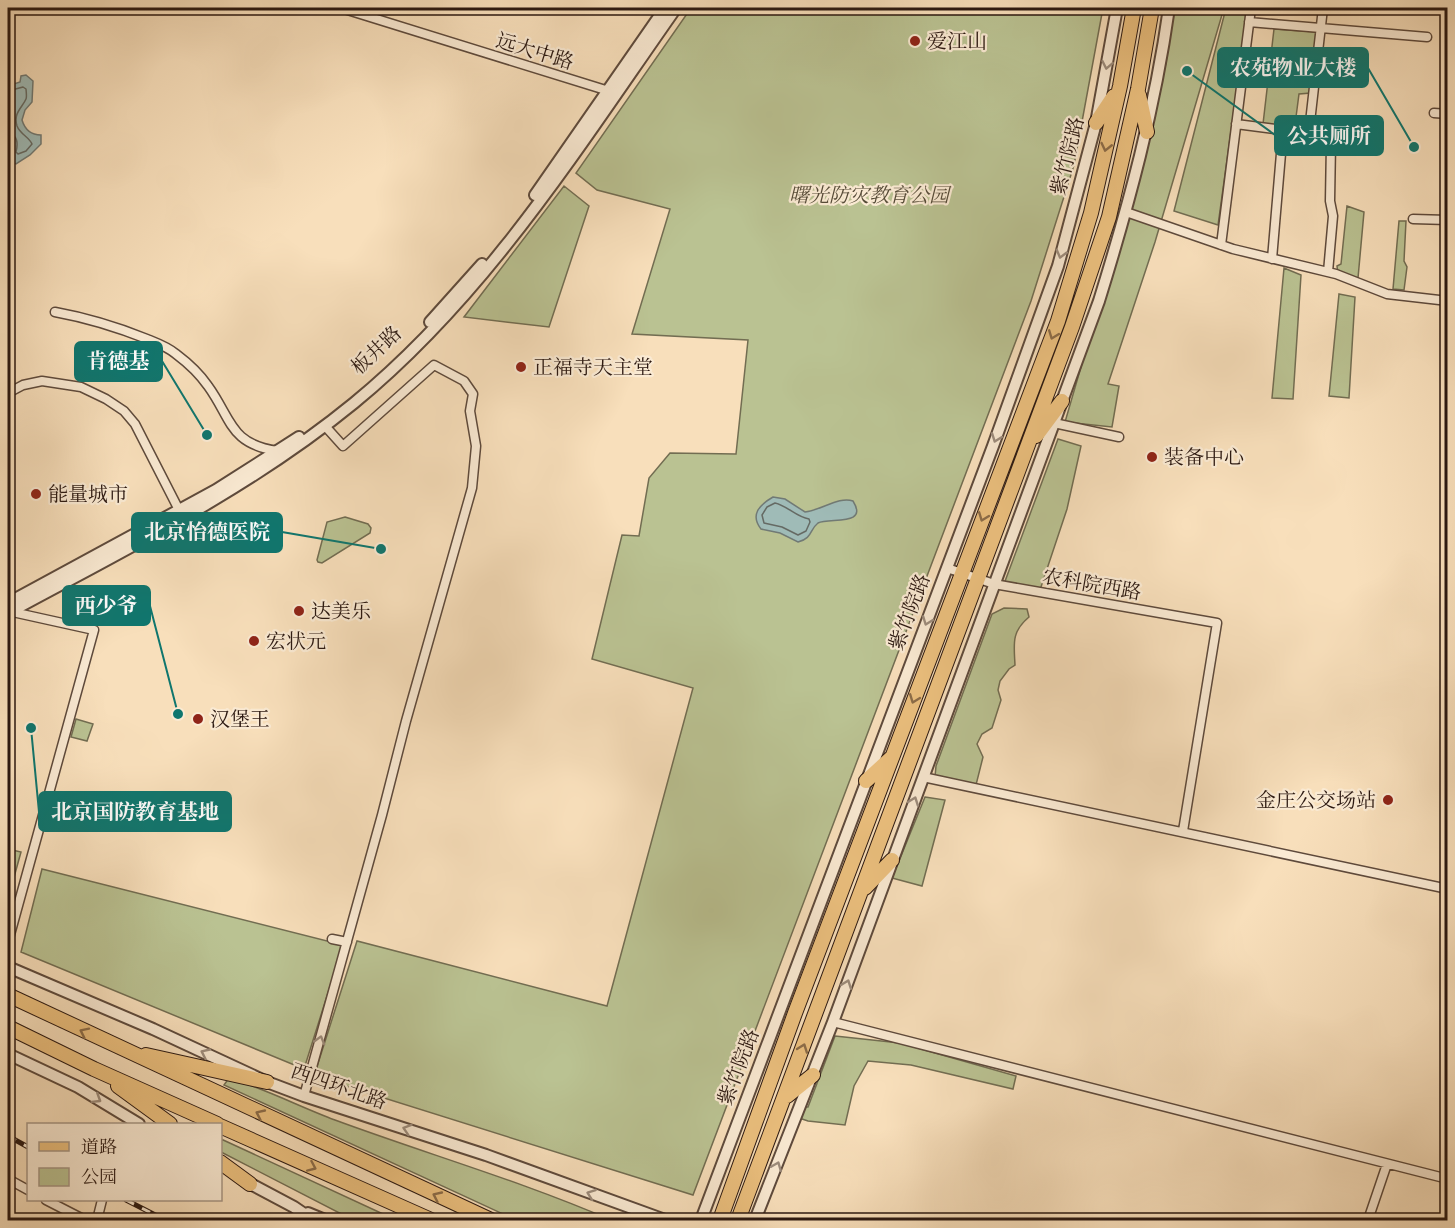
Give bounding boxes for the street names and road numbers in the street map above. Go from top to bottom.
street label: 远大中路 [493,27,577,75]
street label: 紫竹院路 [1045,114,1089,198]
street label: 板井路 [345,320,407,380]
street label: 农科院西路 [1041,563,1143,605]
street label: 紫竹院路 [883,570,935,654]
street label: 紫竹院路 [712,1025,764,1109]
street label: 西四环北路 [287,1057,391,1115]

